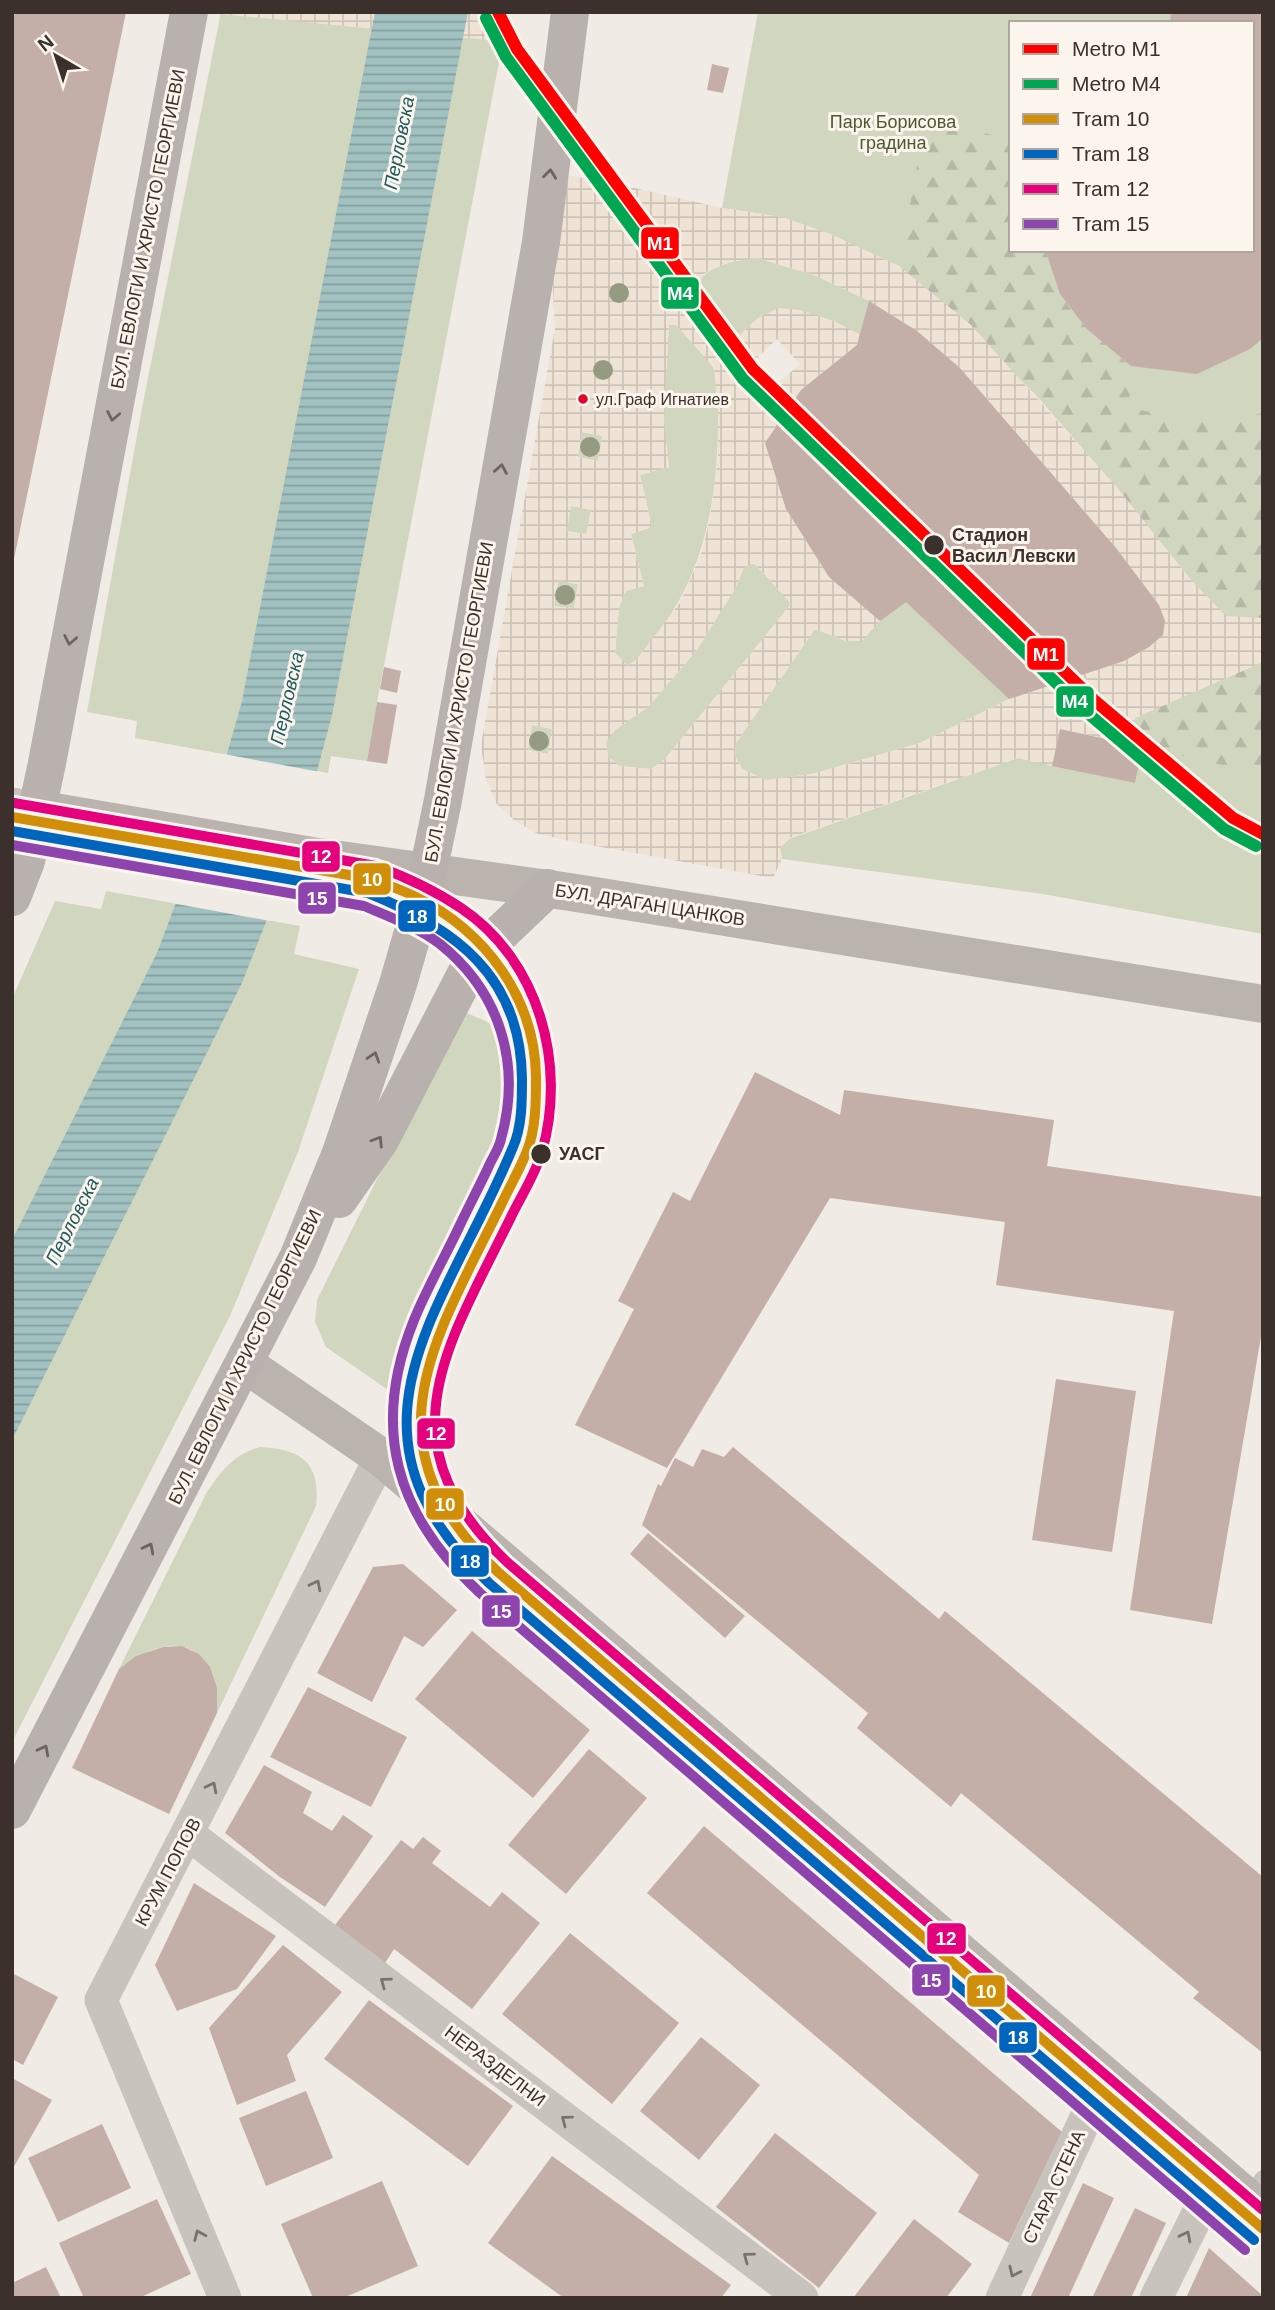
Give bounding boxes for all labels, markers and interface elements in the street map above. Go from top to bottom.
north arrow [21,21,91,91]
legend [1009,21,1254,252]
text: N [34,31,58,56]
text: Metro M1 [1072,37,1161,60]
street label: БУЛ. ЕВЛОГИ И ХРИСТО ГЕОРГИЕВИ [107,67,189,391]
text: Metro M4 [1072,72,1161,95]
water label: Перловска [380,95,418,191]
text: Tram 10 [1072,107,1149,130]
park label: Парк Борисова градина [830,112,957,153]
text: Tram 18 [1072,142,1149,165]
one-way arrow [542,168,557,180]
text: Tram 12 [1072,177,1149,200]
text: Tram 15 [1072,212,1149,235]
line badge: M1 [640,226,680,260]
text: M1 [647,233,674,254]
line badge: M4 [660,276,700,310]
text: M4 [667,283,694,304]
place label: ул.Граф Игнатиев [596,391,729,408]
marker: ул.Граф Игнатиев [576,392,590,406]
one-way arrow [106,410,121,422]
one-way arrow [492,463,507,475]
place label: Стадион Васил Левски [952,525,1076,566]
marker: Стадион Васил Левски [922,533,946,557]
street label: БУЛ. ЕВЛОГИ И ХРИСТО ГЕОРГИЕВИ [421,540,497,864]
one-way arrow [64,634,79,646]
line badge: M1 [1026,637,1066,671]
text: M1 [1033,644,1060,665]
water label: Перловска [266,650,308,746]
line badge: M4 [1055,685,1095,718]
text: M4 [1062,691,1089,712]
line badge: 12 [301,840,341,873]
text: 12 [310,846,332,867]
line badge: 10 [352,862,392,896]
text: 10 [361,869,383,890]
street label: БУЛ. ДРАГАН ЦАНКОВ [554,880,746,930]
line badge: 15 [297,881,337,915]
text: 15 [306,888,328,909]
line badge: 18 [397,899,437,933]
text: 18 [406,906,428,927]
one-way arrow [366,1051,380,1064]
one-way arrow [370,1136,383,1149]
marker: УАСГ [529,1142,553,1166]
place label: УАСГ [559,1144,605,1164]
water label: Перловска [41,1174,103,1268]
street label: БУЛ. ЕВЛОГИ И ХРИСТО ГЕОРГИЕВИ [165,1206,325,1508]
line badge: 12 [416,1417,456,1450]
text: 12 [425,1423,447,1444]
line badge: 10 [425,1487,465,1521]
text: 10 [434,1494,456,1515]
one-way arrow [141,1543,154,1555]
line badge: 18 [450,1544,490,1578]
text: 18 [459,1551,481,1572]
one-way arrow [308,1580,321,1592]
line badge: 15 [481,1594,521,1628]
text: 15 [490,1601,512,1622]
one-way arrow [35,1745,49,1757]
one-way arrow [204,1782,218,1795]
street label: КРУМ ПОПОВ [131,1815,205,1929]
line badge: 12 [926,1922,967,1955]
text: 12 [935,1928,957,1949]
line badge: 15 [911,1963,951,1997]
text: 15 [920,1970,942,1991]
line badge: 10 [966,1974,1006,2008]
one-way arrow [380,1978,392,1991]
text: 10 [975,1981,997,2002]
line badge: 18 [998,2021,1038,2054]
street label: НЕРАЗДЕЛНИ [441,2022,549,2110]
text: 18 [1007,2027,1029,2048]
one-way arrow [561,2115,574,2128]
street label: СТАРА СТЕНА [1019,2127,1089,2247]
one-way arrow [193,2229,207,2242]
one-way arrow [1177,2231,1191,2244]
one-way arrow [743,2252,755,2265]
one-way arrow [1008,2265,1022,2277]

